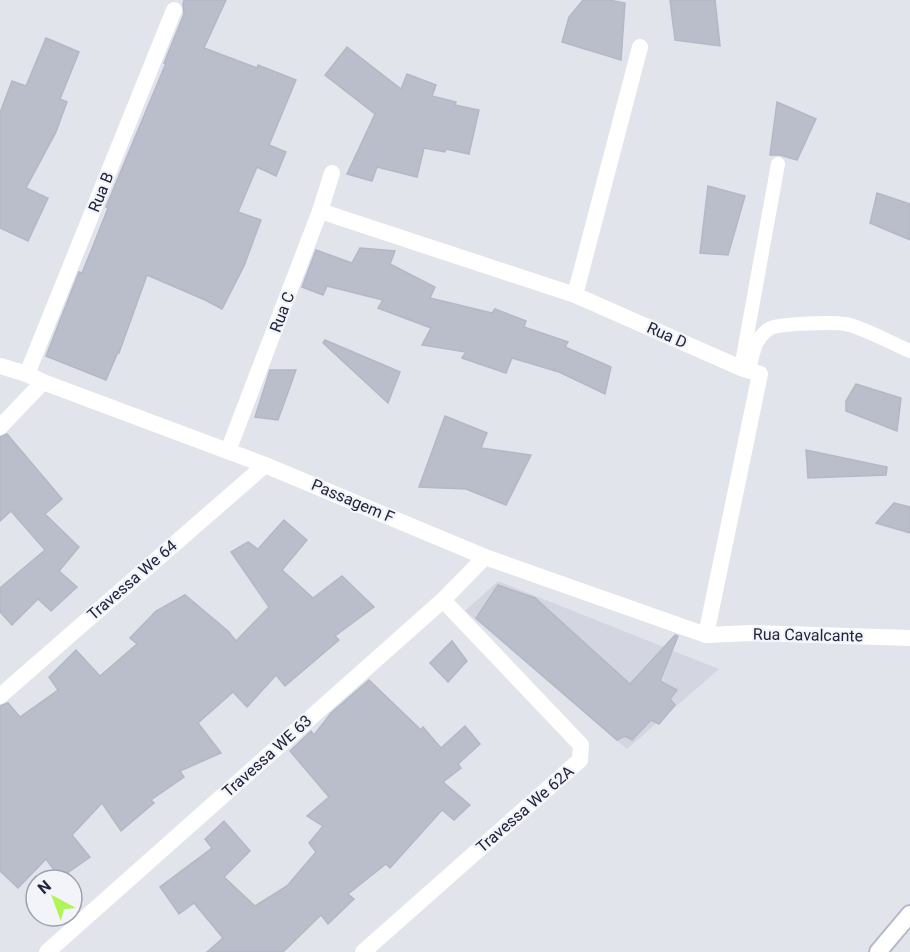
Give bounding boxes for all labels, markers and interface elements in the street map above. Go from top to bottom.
street label: Rua B [84,169,118,215]
street label: Rua C [266,289,298,335]
street label: Rua D [644,318,690,352]
street label: Passagem F [309,475,397,527]
street label: Travessa We 64 [83,536,181,624]
street label: Rua Cavalcante [753,625,863,645]
street label: Travessa WE 63 [219,711,315,801]
street label: Travessa We 62A [472,761,578,856]
north arrow [24,868,84,928]
text: N [34,876,55,898]

